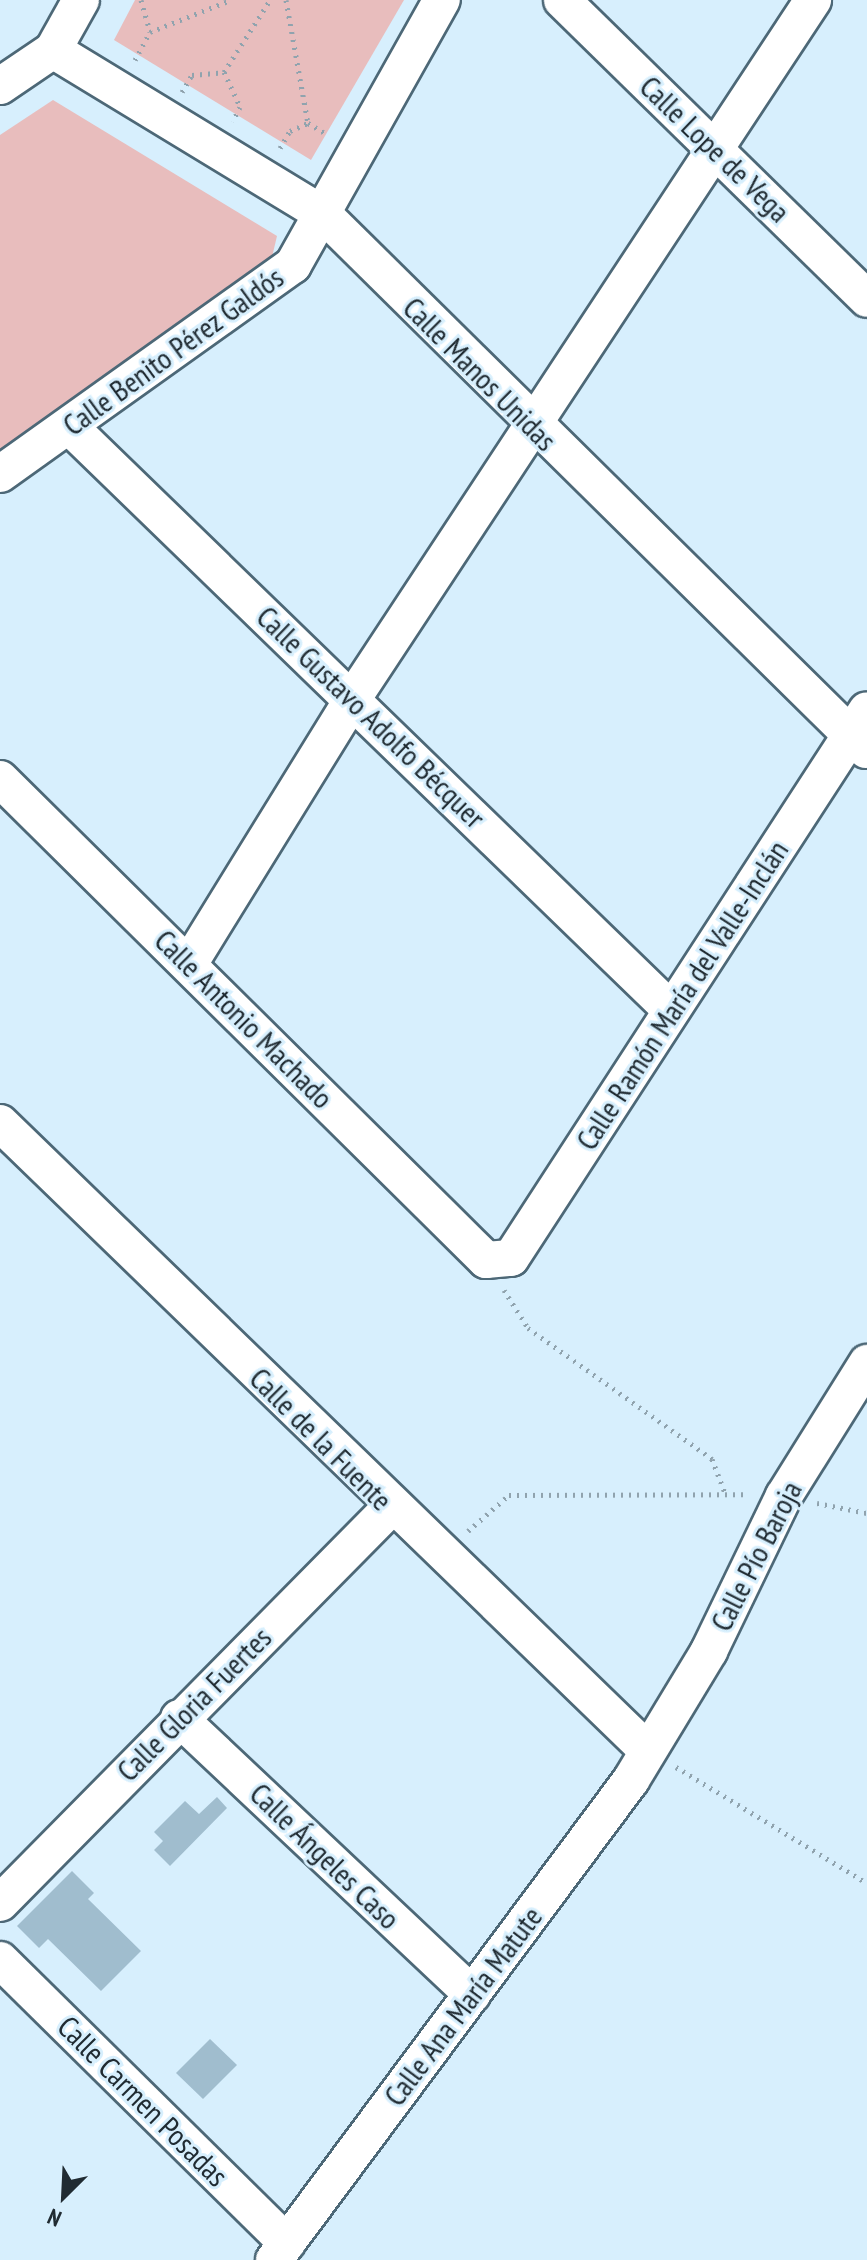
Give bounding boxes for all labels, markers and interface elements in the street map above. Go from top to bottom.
street label: Calle Lope de Vega [632,68,798,230]
street label: Calle Benito Pérez Galdós [56,259,290,443]
street label: Calle Manos Unidas [396,290,564,458]
street label: Calle Gustavo Adolfo Bécquer [249,598,493,836]
street label: Calle Ramón María del Valle-Inclán [568,833,796,1157]
street label: Calle Antonio Machado [147,922,341,1116]
street label: Calle de la Fuente [242,1360,400,1518]
street label: Calle Pío Baroja [703,1475,809,1637]
street label: Calle Gloria Fuertes [109,1619,279,1789]
street label: Calle Ángeles Caso [242,1775,408,1937]
street label: Calle Ana María Matute [376,1899,550,2113]
street label: Calle Carmen Posadas [50,2008,236,2194]
north arrow [24,2156,104,2236]
text: N [43,2203,65,2233]

